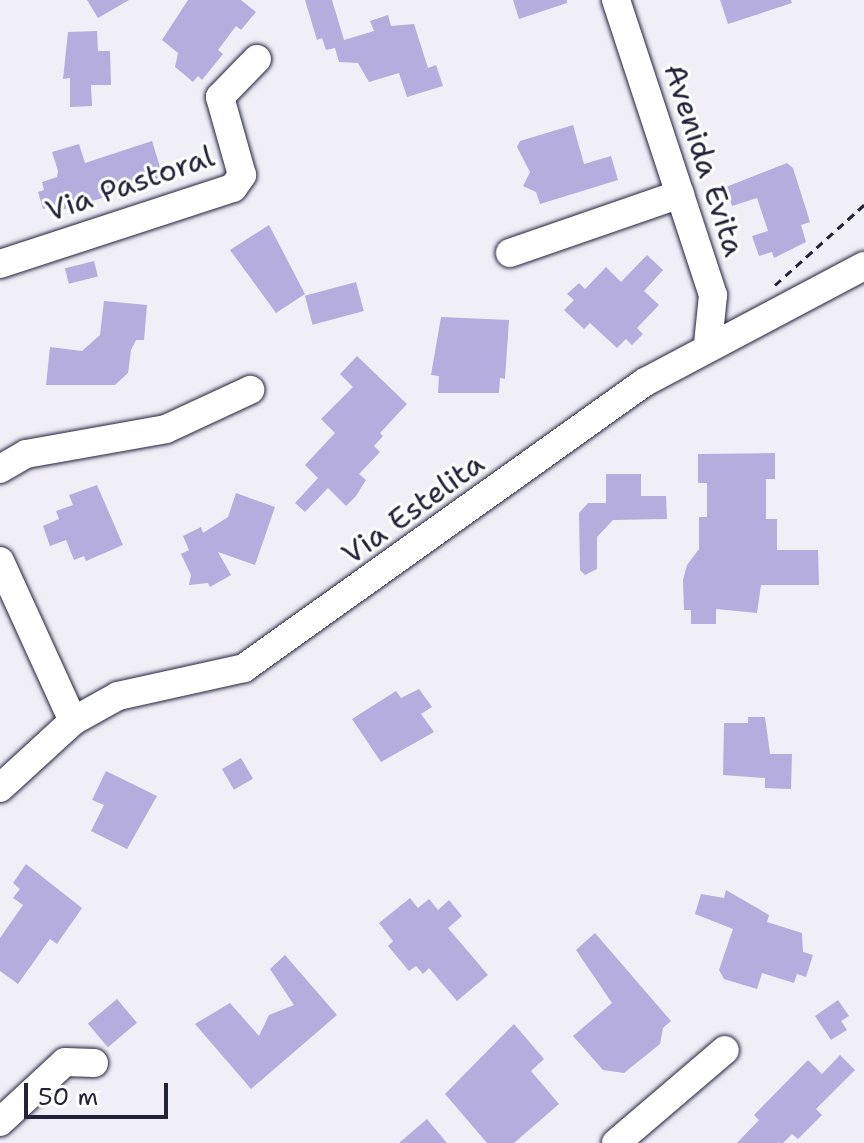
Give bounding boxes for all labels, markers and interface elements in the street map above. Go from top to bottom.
street label: Avenida Evita [656,59,752,261]
street label: Via Pastoral [41,138,219,230]
street label: Via Estelita [335,445,491,573]
scale bar [28,1067,172,1117]
text: 50 m [38,1081,98,1113]

